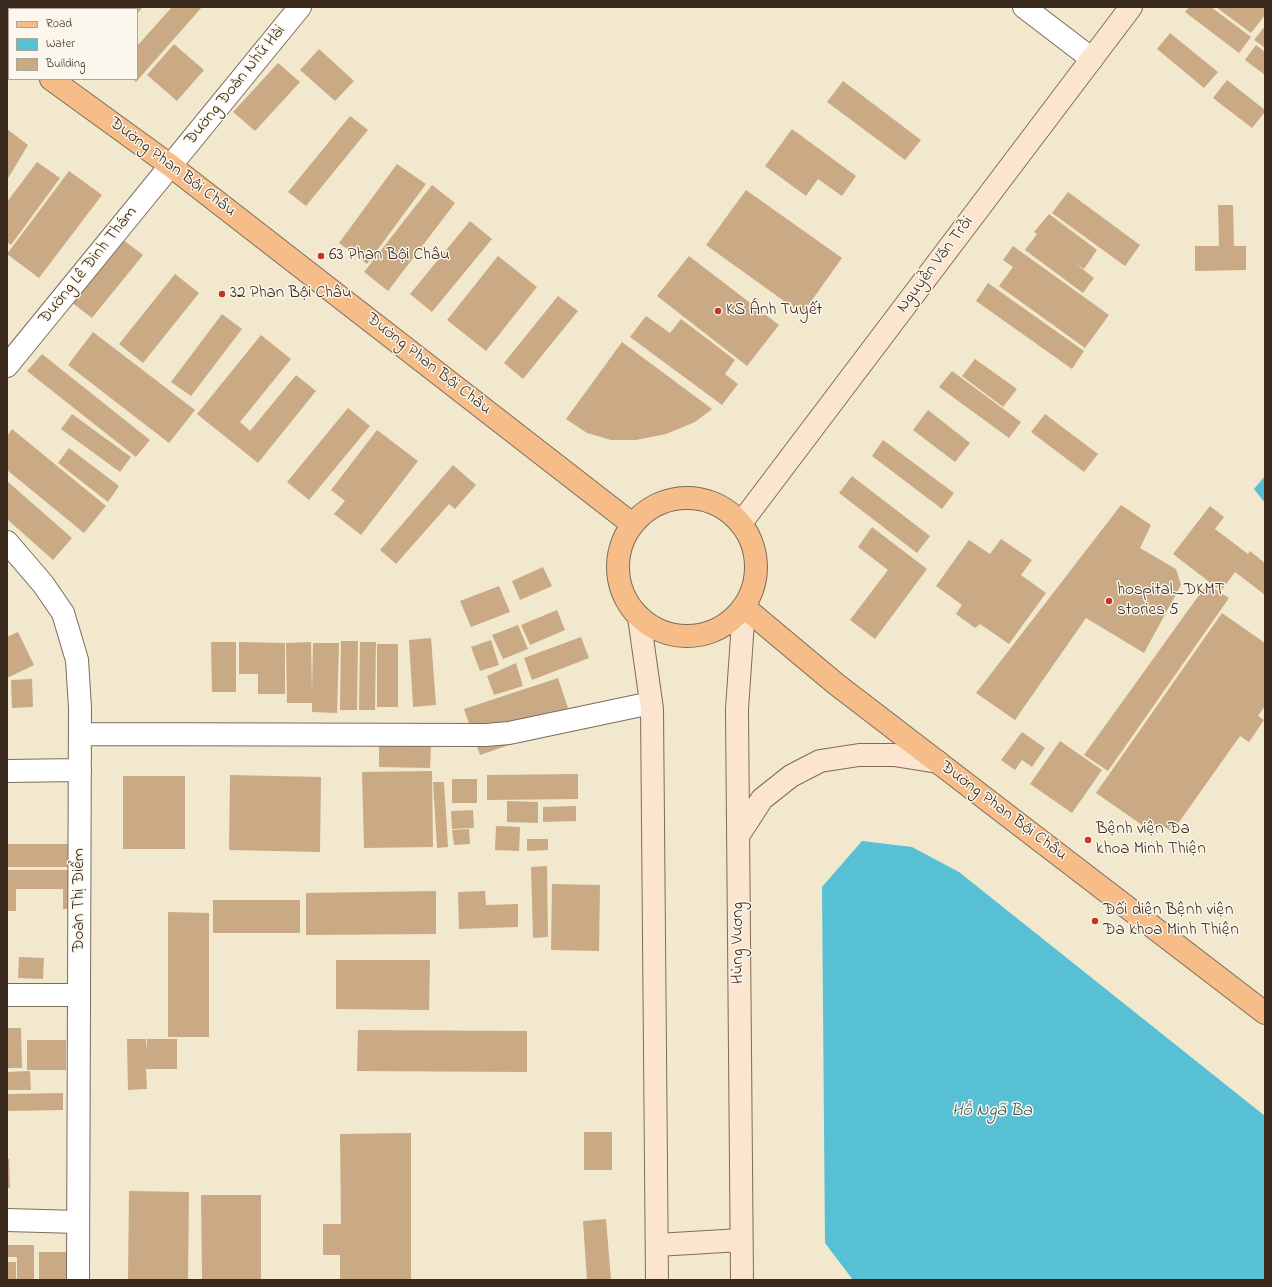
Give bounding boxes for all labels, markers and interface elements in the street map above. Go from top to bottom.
legend [8,8,138,80]
text: Road [46,15,72,33]
street label: Đường Đoàn Nhữ Hài [181,22,291,150]
text: Water [46,35,75,53]
text: Building [46,55,85,73]
street label: Đường Phan Bội Châu [105,114,239,222]
street label: Đường Lê Đình Thám [35,203,143,329]
street label: Nguyễn Văn Trỗi [893,213,979,317]
place label: 63 Phan Bội Châu [329,246,450,266]
marker: 63 Phan Bội Châu [316,251,326,261]
place label: 32 Phan Bội Châu [230,284,352,304]
marker: 32 Phan Bội Châu [217,289,227,299]
place label: KS Ánh Tuyết [726,301,822,321]
marker: KS Ánh Tuyết [713,306,723,316]
street label: Đường Phan Bội Châu [361,310,495,420]
place label: hospital_DKMT stories 5 [1117,581,1225,621]
marker: hospital_DKMT stories 5 [1104,596,1114,606]
street label: Đường Phan Bội Châu [936,758,1070,866]
place label: Bệnh viện Đa khoa Minh Thiện [1096,820,1206,860]
marker: Bệnh viện Đa khoa Minh Thiện [1083,835,1093,845]
street label: Đoàn Thị Điểm [70,848,90,952]
place label: Đối diện Bệnh viện Đa khoa Minh Thiện [1103,901,1239,941]
street label: Hùng Vương [729,902,749,984]
marker: Đối diện Bệnh viện Đa khoa Minh Thiện [1090,916,1100,926]
water label: Hồ Ngã Ba [952,1101,1032,1123]

